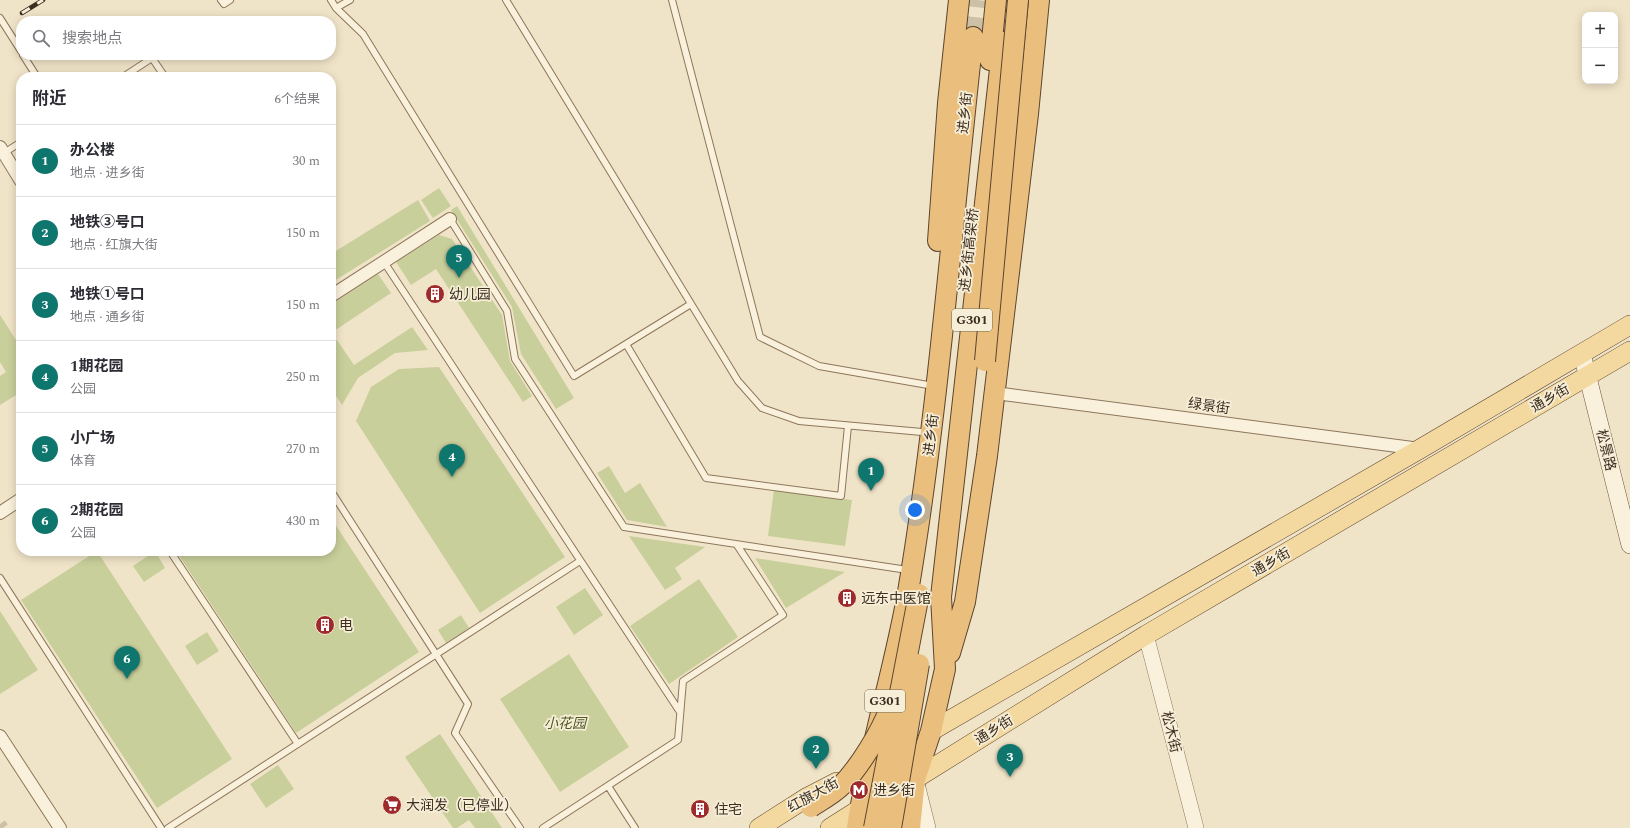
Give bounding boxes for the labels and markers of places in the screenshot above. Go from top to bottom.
pin: 5 [446,245,472,278]
building icon: 幼儿园 [424,283,446,305]
place label: 幼儿园 [449,284,491,305]
pin: 4 [439,444,465,477]
pin: 1 [858,458,884,491]
building icon: 远东中医馆 [836,587,858,609]
place label: 远东中医馆 [861,588,931,609]
building icon: 电 [314,614,336,636]
place label: 电 [339,615,353,636]
pin: 6 [114,646,140,679]
pin: 2 [803,736,829,769]
pin: 3 [997,744,1023,777]
metro station icon: 进乡街 [848,779,870,801]
place label: 进乡街 [873,780,915,801]
supermarket icon: 大润发（已停业） [381,794,403,816]
place label: 大润发（已停业） [406,795,518,816]
building icon: 住宅 [689,798,711,820]
place label: 住宅 [714,799,742,820]

